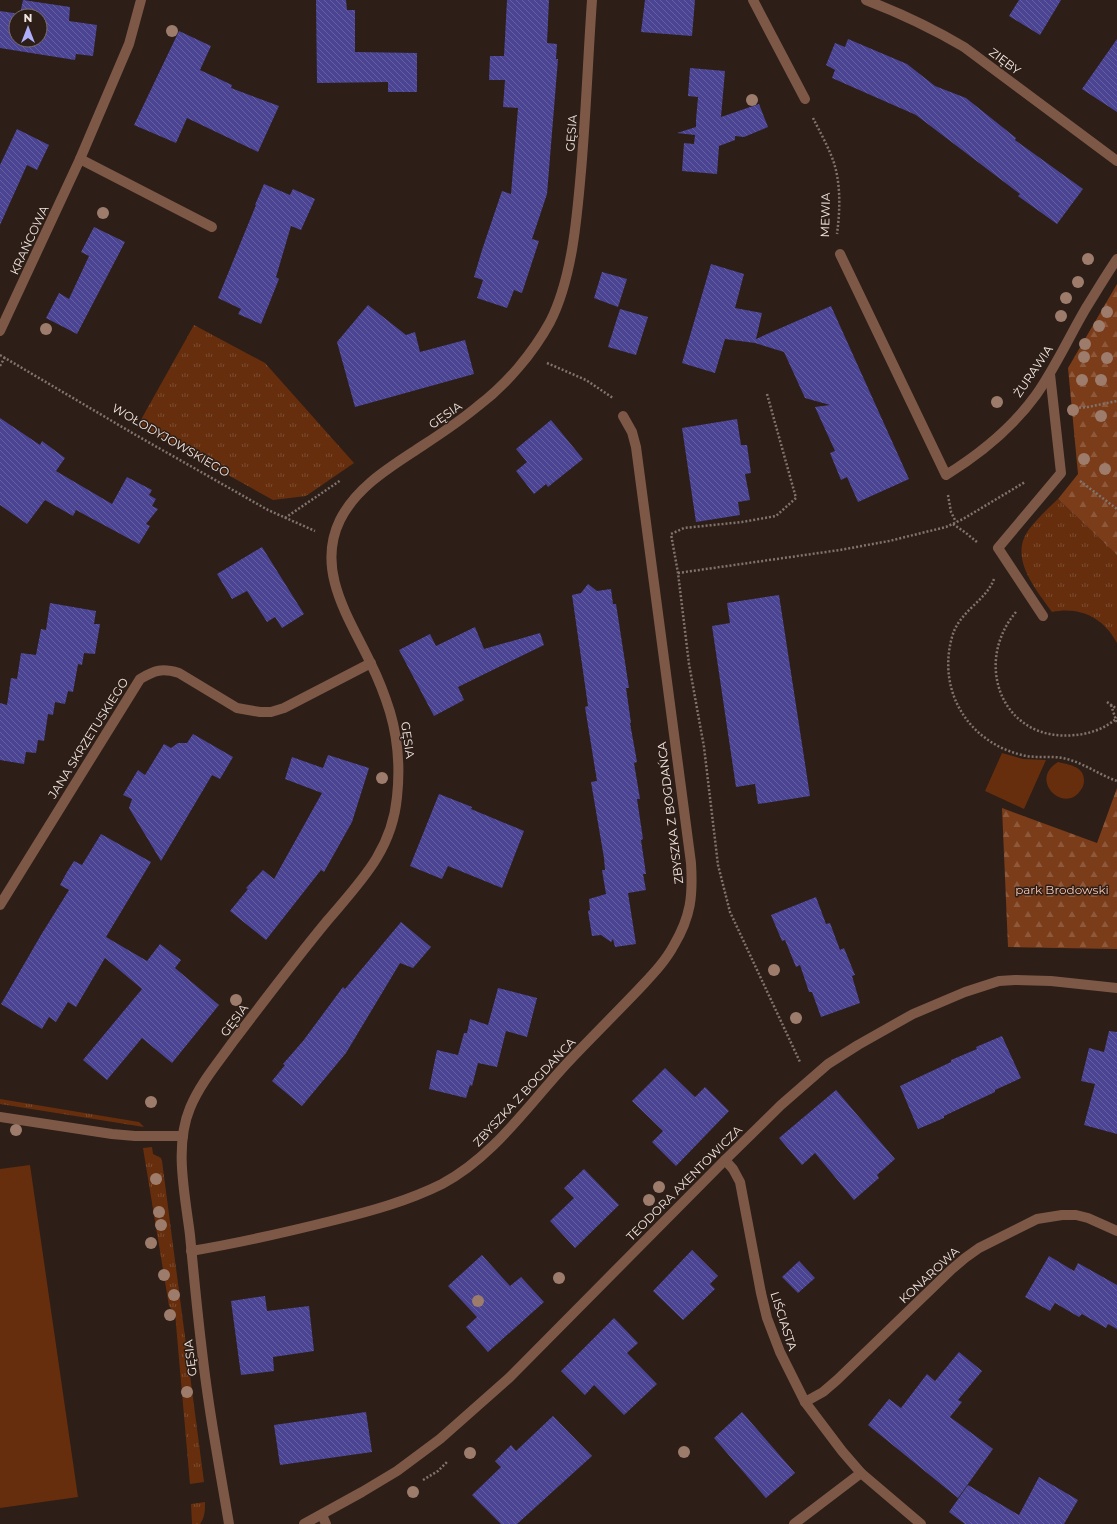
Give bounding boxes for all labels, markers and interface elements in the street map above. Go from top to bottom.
north arrow [8,8,48,48]
text: N [24,11,32,25]
street label: ZIĘBY [986,44,1024,78]
street label: GĘSIA [562,114,580,152]
street label: MEWIA [817,192,833,238]
street label: KRAŃCOWA [6,203,52,277]
street label: ŻURAWIA [1010,342,1056,400]
street label: GĘSIA [426,398,465,432]
street label: WOŁODYJOWSKIEGO [110,400,232,480]
street label: JANA SKRZETUSKIEGO [44,675,131,802]
street label: GĘSIA [398,721,418,760]
street label: ZBYSZKA Z BOGDAŃCA [654,741,686,885]
park label: park Brodowski [1015,882,1109,897]
street label: GĘSIA [217,1000,251,1039]
street label: ZBYSZKA Z BOGDAŃCA [470,1034,579,1150]
street label: TEODORA AXENTOWICZA [623,1122,745,1244]
street label: KONAROWA [896,1243,962,1307]
street label: LIŚCIASTA [767,1290,801,1353]
street label: GĘSIA [180,1338,200,1377]

